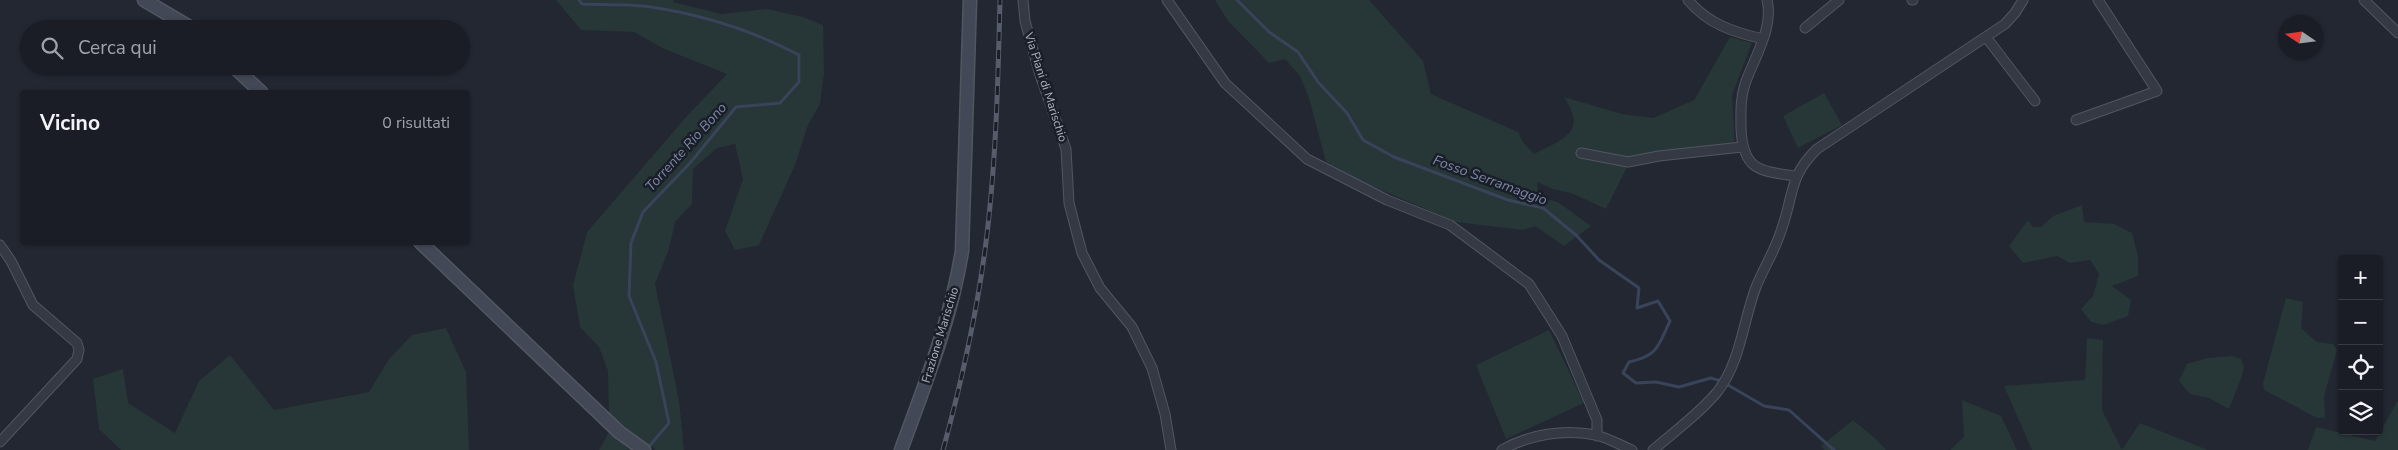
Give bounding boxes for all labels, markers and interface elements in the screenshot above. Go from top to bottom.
north arrow [2278,15,2323,60]
search box [20,20,470,75]
street label: Via Piani di Marischio [1020,29,1071,144]
icon: search [38,34,66,62]
text: Cerca qui [78,35,157,61]
water label: Torrente Rio Bono [641,98,731,195]
text: Vicino [40,109,100,137]
text: 0 risultati [382,112,450,134]
water label: Fosso Serramaggio [1430,150,1550,210]
map controls [2338,255,2383,435]
button: + [2338,255,2383,300]
street label: Frazione Marischio [918,285,962,385]
button: − [2338,300,2383,345]
button: locate [2338,345,2383,390]
button: layers [2338,390,2383,435]

